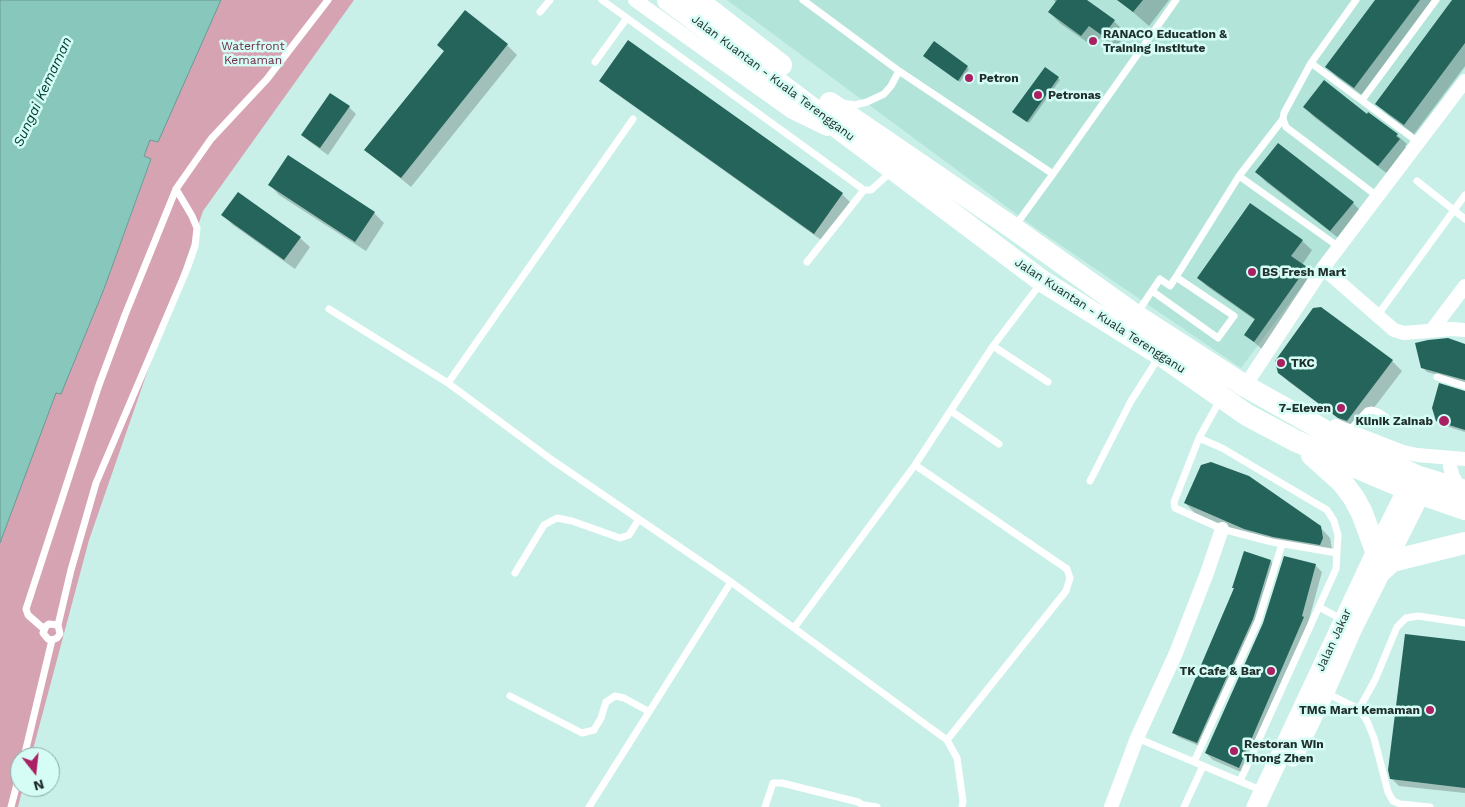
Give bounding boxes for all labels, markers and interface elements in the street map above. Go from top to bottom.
street label: Jalan Kuantan - Kuala Terengganu [689,12,857,144]
place label: RANACO Education & Training Institute [1103,27,1227,55]
water label: Sungai Kemaman [10,34,76,150]
marker: RANACO Education & Training Institute [1087,35,1099,47]
park label: Waterfront Kemaman [221,39,285,67]
place label: Petron [979,71,1019,85]
marker: Petron [963,72,975,84]
place label: Petronas [1048,88,1101,102]
marker: Petronas [1032,89,1044,101]
street label: Jalan Kuantan - Kuala Terengganu [1012,255,1188,377]
place label: BS Fresh Mart [1262,265,1346,279]
marker: BS Fresh Mart [1246,266,1258,278]
place label: TKC [1291,356,1315,370]
marker: TKC [1275,357,1287,369]
place label: 7-Eleven [1279,401,1331,415]
marker: 7-Eleven [1335,402,1347,414]
place label: Klinik Zainab [1355,414,1433,428]
marker: Klinik Zainab [1437,414,1451,428]
street label: Jalan Jakar [1313,607,1355,673]
place label: TK Cafe & Bar [1180,664,1261,678]
marker: TK Cafe & Bar [1265,665,1277,677]
place label: TMG Mart Kemaman [1299,703,1420,717]
marker: TMG Mart Kemaman [1424,704,1436,716]
place label: Restoran Win Thong Zhen [1244,737,1324,765]
marker: Restoran Win Thong Zhen [1228,745,1240,757]
north arrow [10,747,60,797]
text: N [32,776,46,795]

